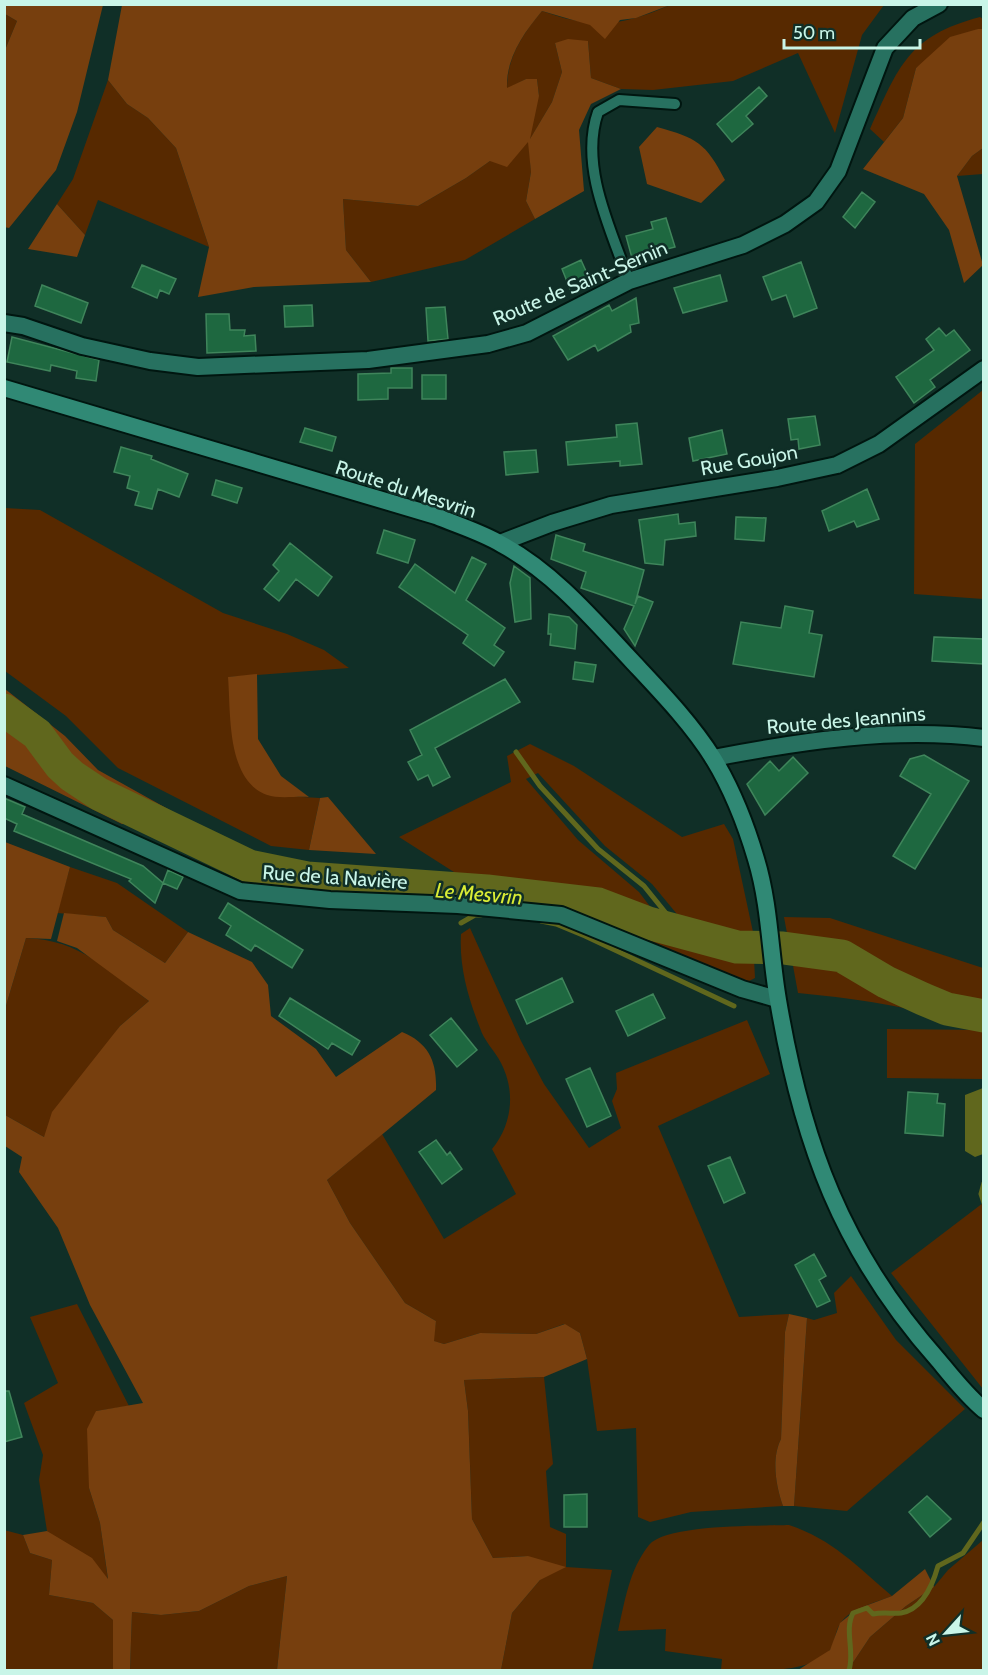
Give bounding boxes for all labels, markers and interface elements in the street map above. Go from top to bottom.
scale bar [784,12,920,50]
text: 50 m [793,22,835,44]
street label: Route de Saint-Sernin [489,235,671,331]
street label: Rue Goujon [699,440,799,480]
street label: Route du Mesvrin [333,455,479,523]
street label: Route des Jeannins [766,701,926,739]
street label: Rue de la Navière [262,860,408,894]
water label: Le Mesvrin [434,877,524,910]
north arrow [916,1603,976,1663]
text: N [922,1630,944,1649]

